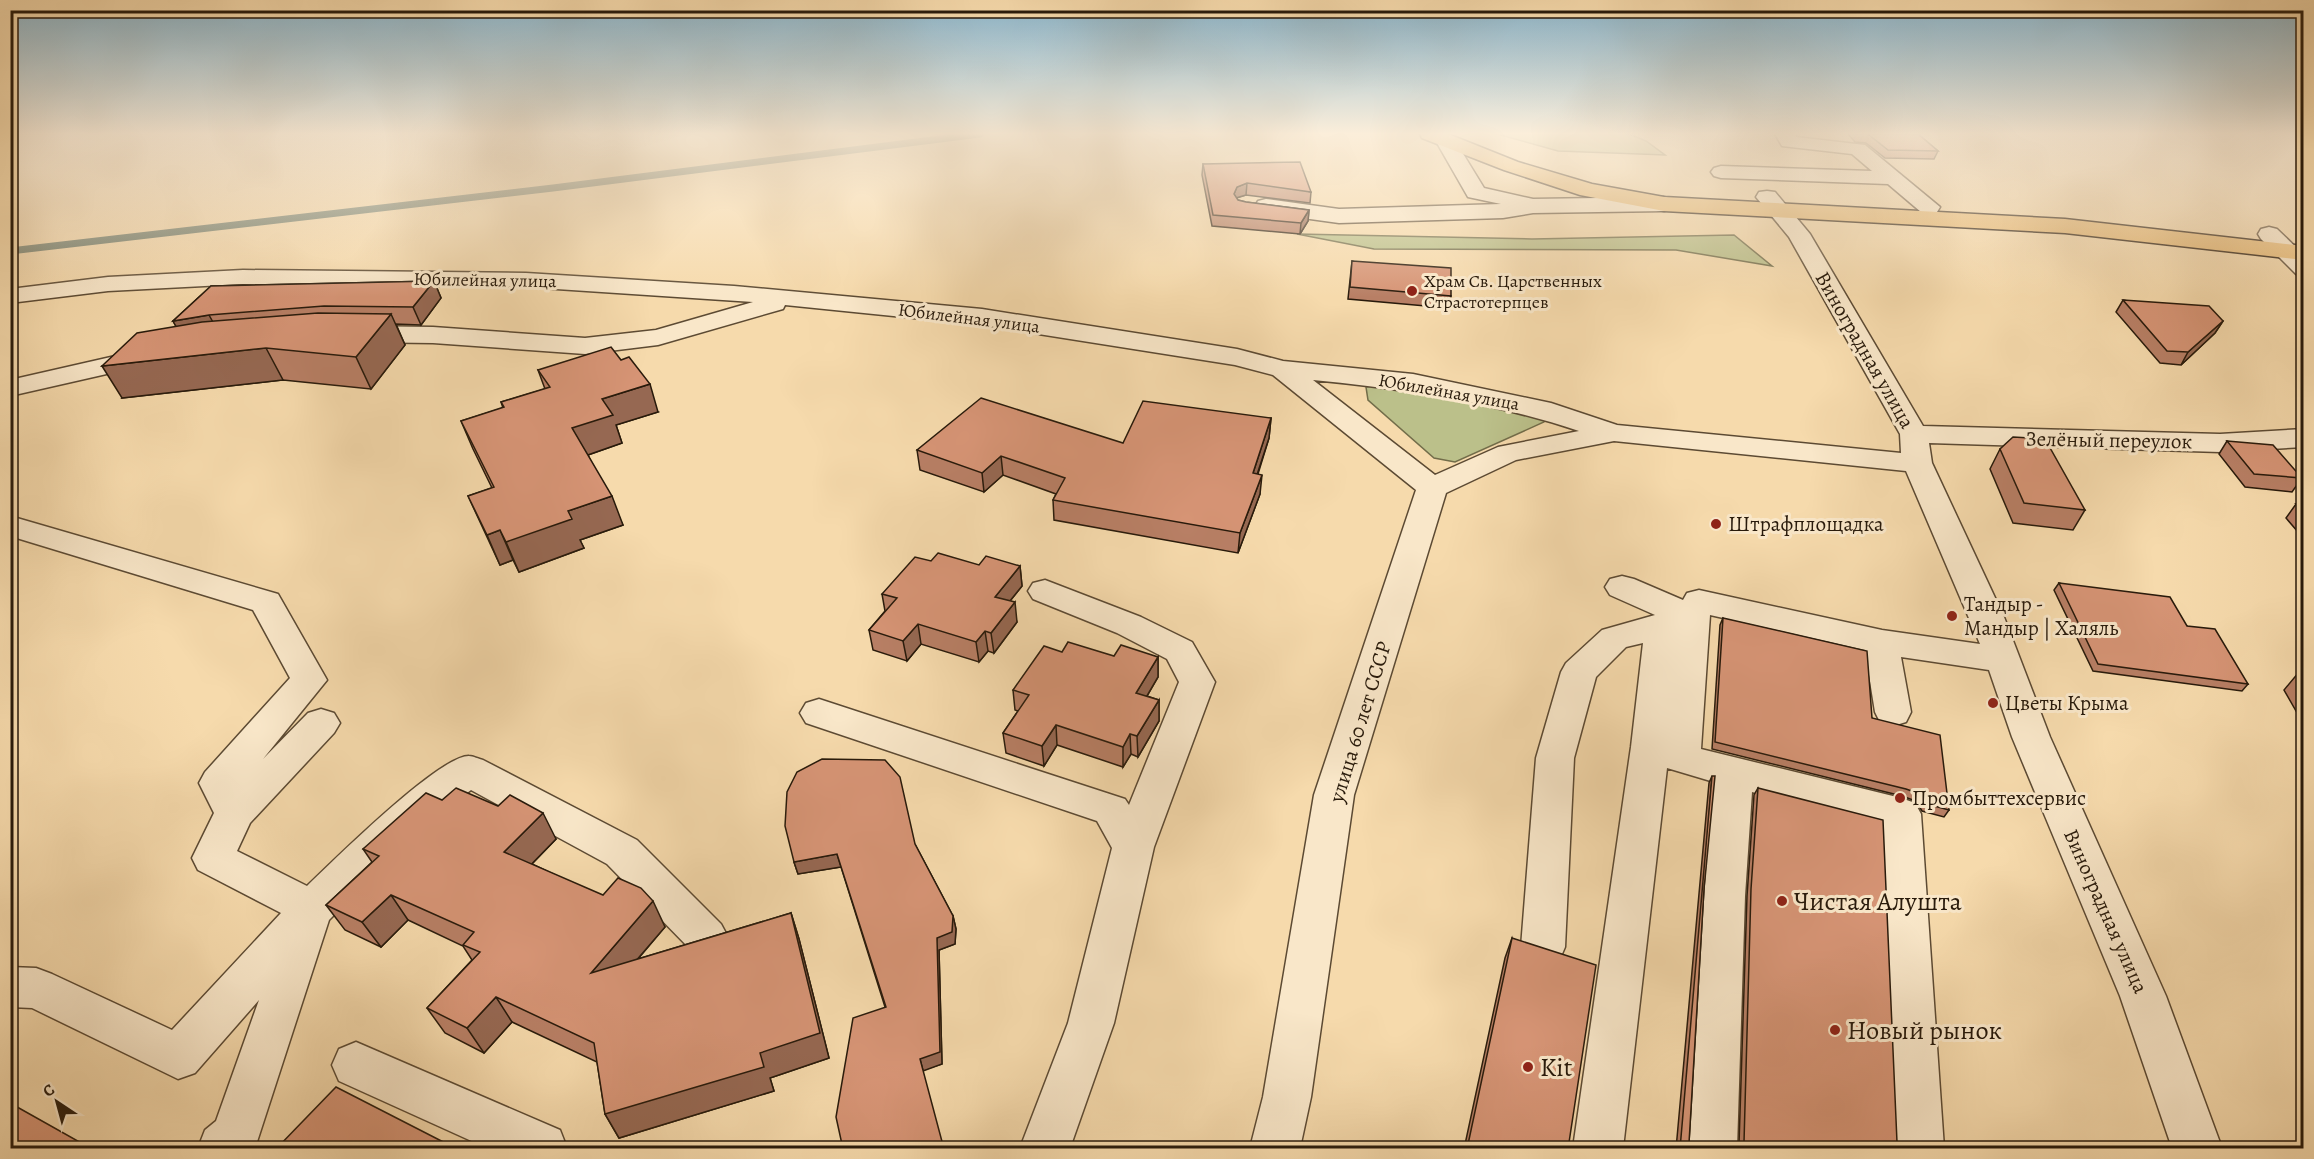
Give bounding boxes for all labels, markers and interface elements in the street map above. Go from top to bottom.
street label: Виноградная улица [1809,266,1922,434]
street label: Юбилейная улица [413,267,557,293]
place label: Храм Св. Царственных Страстотерпцев [1424,269,1602,314]
marker: Храм Св. Царственных Страстотерпцев [1405,284,1419,298]
street label: Юбилейная улица [897,297,1042,339]
street label: Юбилейная улица [1377,368,1522,416]
street label: Зелёный переулок [2025,425,2193,455]
place label: Штрафплощадка [1728,510,1884,538]
marker: Штрафплощадка [1709,517,1723,531]
place label: Тандыр - Мандыр | Халяль [1964,590,2118,642]
marker: Тандыр - Мандыр | Халяль [1945,609,1959,623]
street label: улица 60 лет СССР [1322,638,1398,807]
place label: Цветы Крыма [2005,689,2129,717]
marker: Цветы Крыма [1986,696,2000,710]
place label: Промбыттехсервис [1912,784,2086,812]
marker: Промбыттехсервис [1893,791,1907,805]
street label: Виноградная улица [2057,824,2155,998]
place label: Чистая Алушта [1794,884,1962,919]
marker: Чистая Алушта [1775,894,1789,908]
place label: Новый рынок [1847,1013,2002,1048]
marker: Новый рынок [1828,1023,1842,1037]
place label: Kit [1540,1050,1573,1085]
marker: Kit [1521,1060,1535,1074]
north arrow [27,1072,87,1132]
text: С [38,1079,59,1102]

